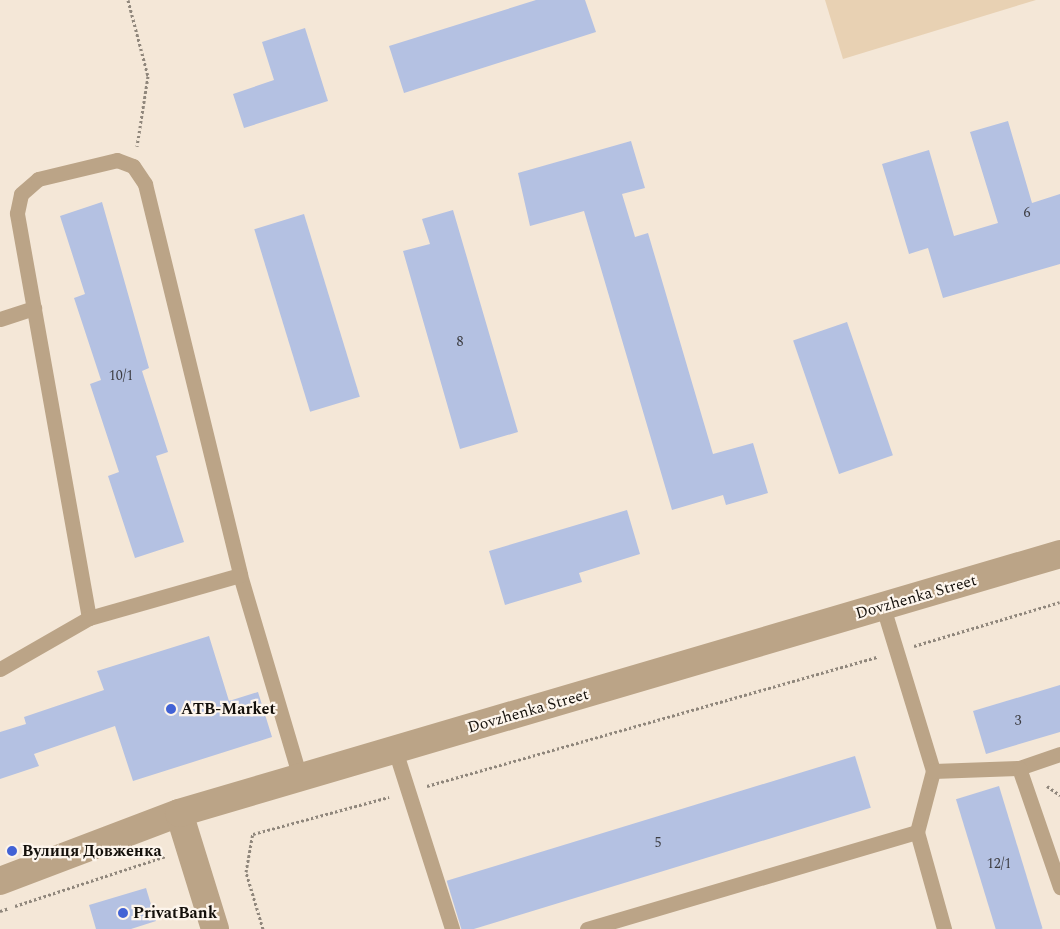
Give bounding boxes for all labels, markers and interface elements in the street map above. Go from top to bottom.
house number: 6 [1024,205,1030,221]
house number: 8 [457,334,463,350]
house number: 10/1 [109,368,133,384]
street label: Dovzhenka Street [853,571,979,623]
street label: Dovzhenka Street [465,685,591,737]
place label: ATB-Market [181,699,276,719]
marker: ATB-Market [165,703,177,715]
house number: 3 [1015,713,1021,729]
house number: 5 [655,835,661,851]
place label: Вулиця Довженка [22,841,162,861]
marker: Вулиця Довженка [6,845,18,857]
house number: 12/1 [987,856,1011,872]
place label: PrivatBank [133,903,217,923]
marker: PrivatBank [117,907,129,919]

